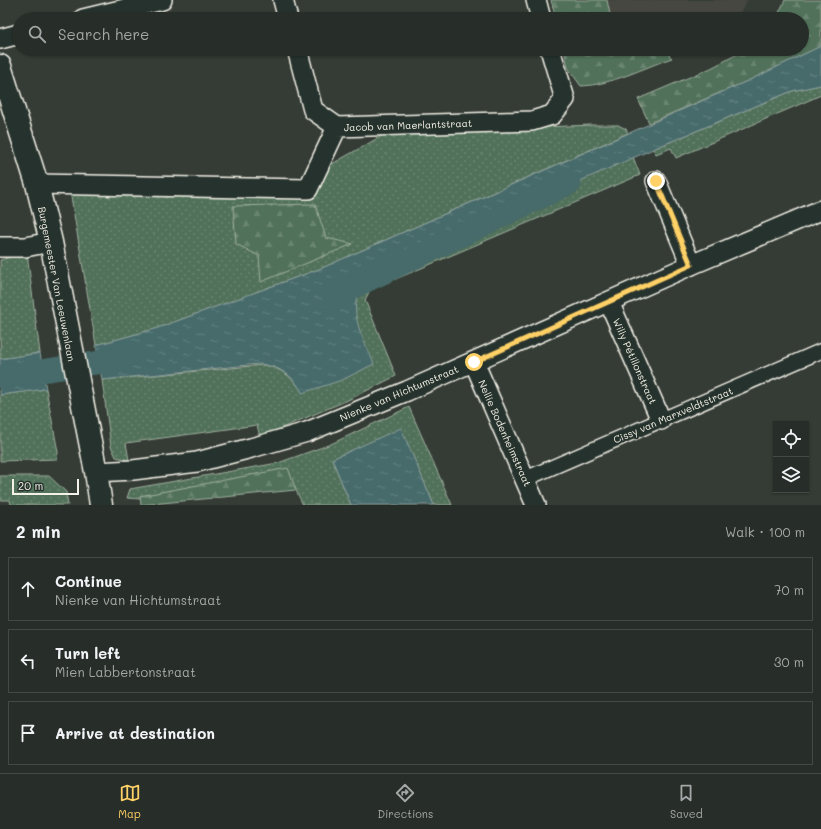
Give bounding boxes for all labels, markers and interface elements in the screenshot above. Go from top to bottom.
search box [12,12,809,56]
icon: search [26,23,48,45]
text: Search here [58,24,149,44]
street label: Jacob van Maerlantstraat [343,116,473,134]
route end [647,172,665,190]
street label: Burgemeester Van Leeuwenlaan [35,205,79,363]
street label: Willy Pétillonstraat [610,316,660,406]
route start [465,353,483,371]
street label: Nienke van Hichtumstraat [337,362,461,424]
street label: Nellie Bodenheimstraat [475,378,535,488]
street label: Cissy van Marxveldtstraat [611,383,735,447]
map controls [773,421,809,493]
button: locate [773,421,809,457]
button: layers [773,457,809,493]
scale bar [12,477,79,496]
text: 20 m [18,478,43,493]
text: 2 min [16,520,61,542]
text: Walk · 100 m [725,523,805,540]
text: Continue [55,571,122,591]
icon: ahead [17,578,39,600]
text: 70 m [774,581,804,598]
text: Nienke van Hichtumstraat [55,591,221,608]
text: Turn left [55,643,120,663]
icon: left [17,650,39,672]
text: 30 m [774,653,804,670]
text: Mien Labbertonstraat [55,663,196,680]
icon: arrive [17,722,39,744]
text: Arrive at destination [55,723,215,743]
tab: Map [118,782,141,821]
tab: Directions [377,782,433,821]
tab: Saved [670,782,703,821]

